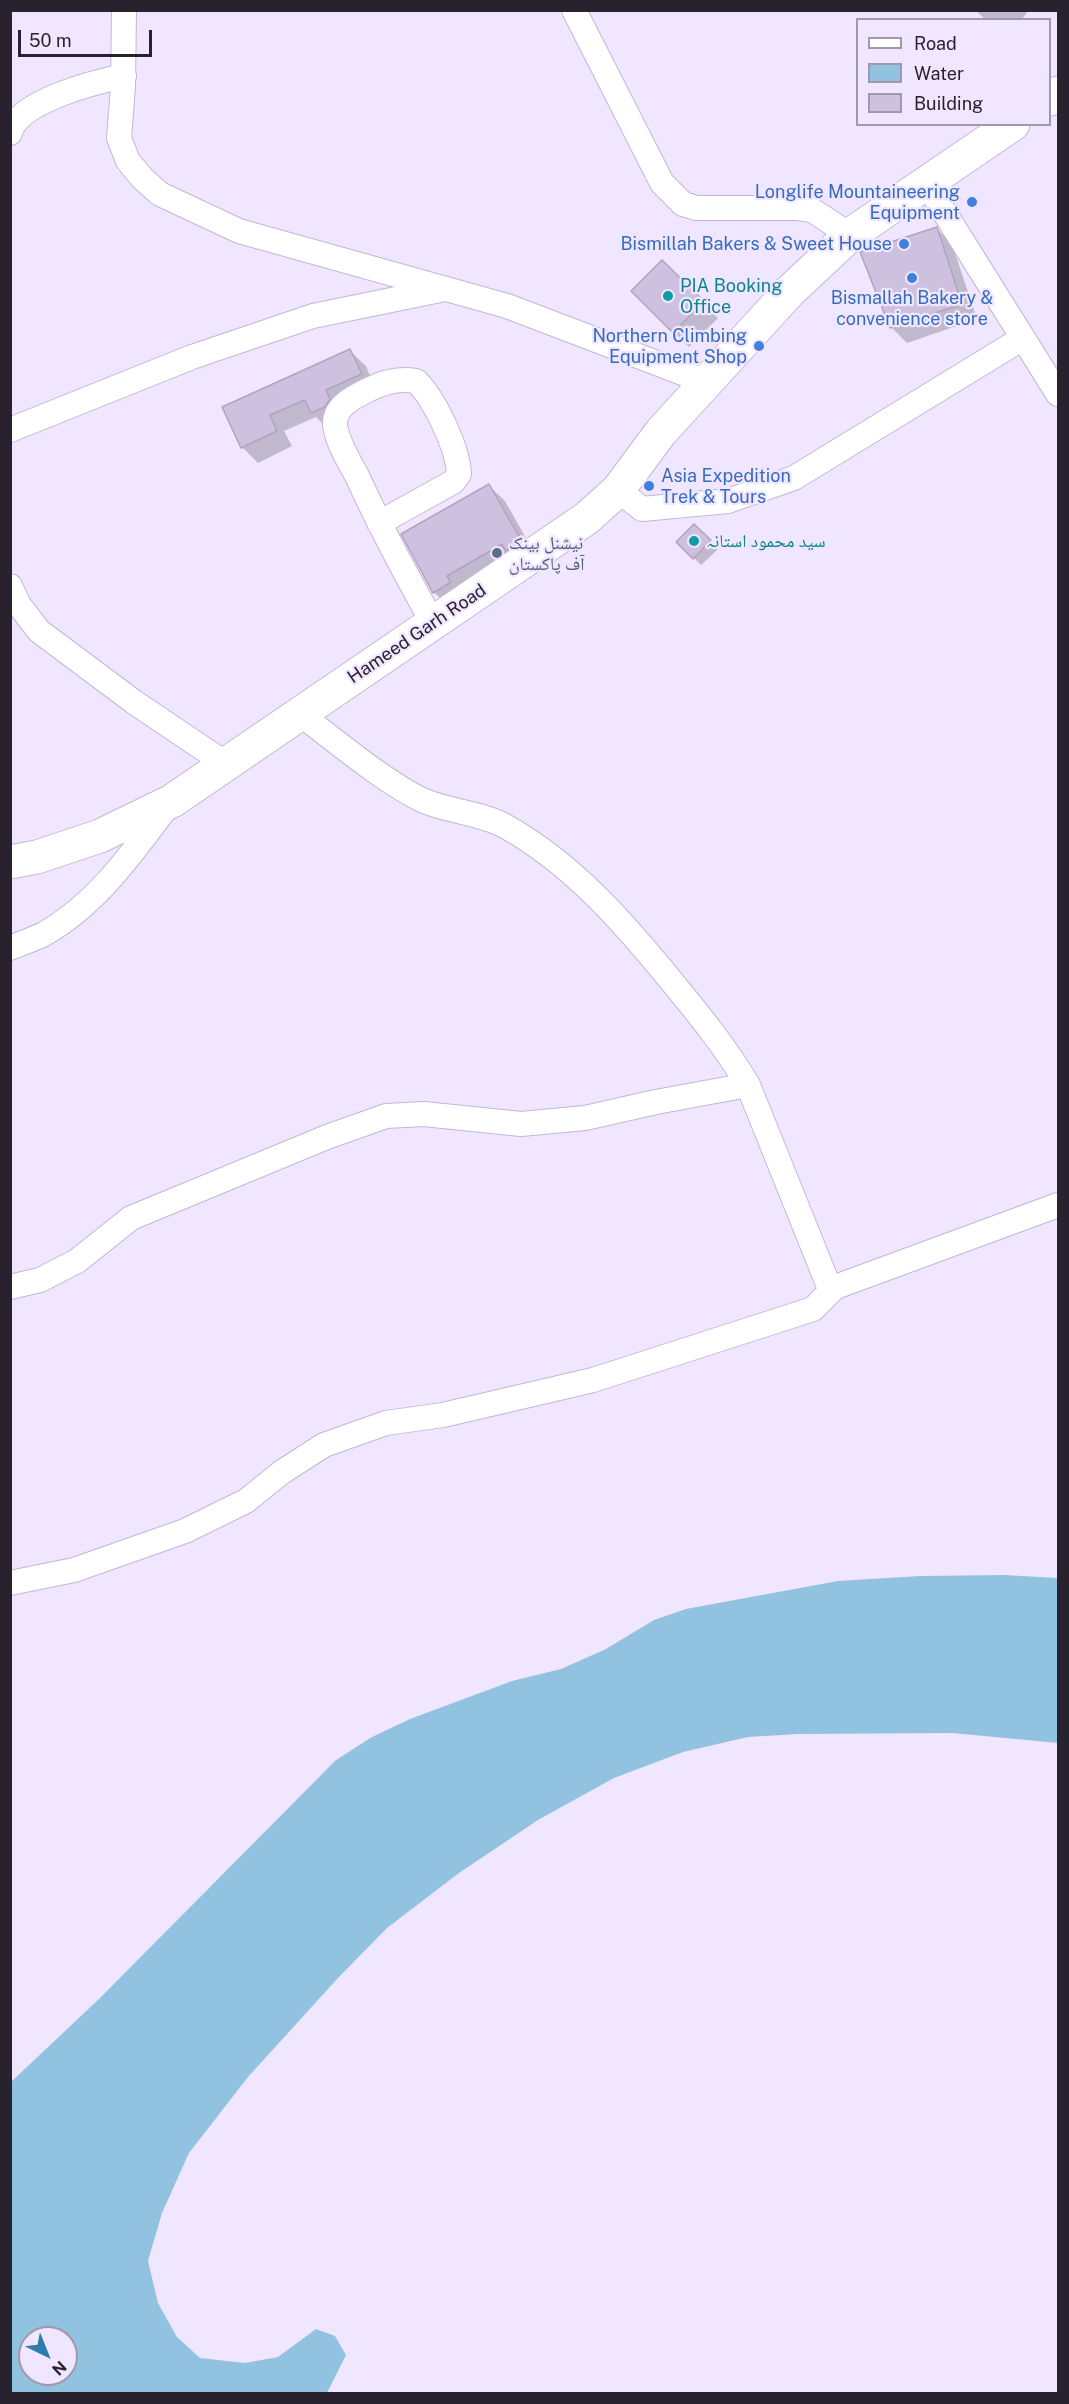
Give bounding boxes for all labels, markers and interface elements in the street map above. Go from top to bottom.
scale bar [21,18,154,56]
legend [856,18,1051,126]
text: 50 m [29,30,72,51]
text: Road [914,33,957,54]
text: Water [914,63,964,84]
text: Building [914,93,983,114]
place label: Longlife Mountaineering Equipment [755,181,960,224]
marker: Longlife Mountaineering Equipment [965,195,979,209]
place label: Bismillah Bakers & Sweet House [621,233,892,255]
marker: Bismillah Bakers & Sweet House [897,237,911,251]
marker: Bismallah Bakery & convenience store [905,271,919,285]
place label: PIA Booking Office [680,275,782,318]
place label: Bismallah Bakery & convenience store [831,287,993,330]
marker: PIA Booking Office [661,289,675,303]
place label: Northern Climbing Equipment Shop [592,325,747,368]
marker: Northern Climbing Equipment Shop [752,339,766,353]
place label: Asia Expedition Trek & Tours [661,465,791,508]
marker: Asia Expedition Trek & Tours [642,479,656,493]
place label: سید محمود استانہ [706,530,826,552]
place label: نیشنل بینک آف پاکستان [509,532,585,574]
marker: سید محمود استانہ [687,534,701,548]
marker: نیشنل بینک آف پاکستان [490,546,504,560]
street label: Hameed Garh Road [344,580,490,688]
north arrow [18,2326,78,2386]
text: N [48,2357,70,2379]

